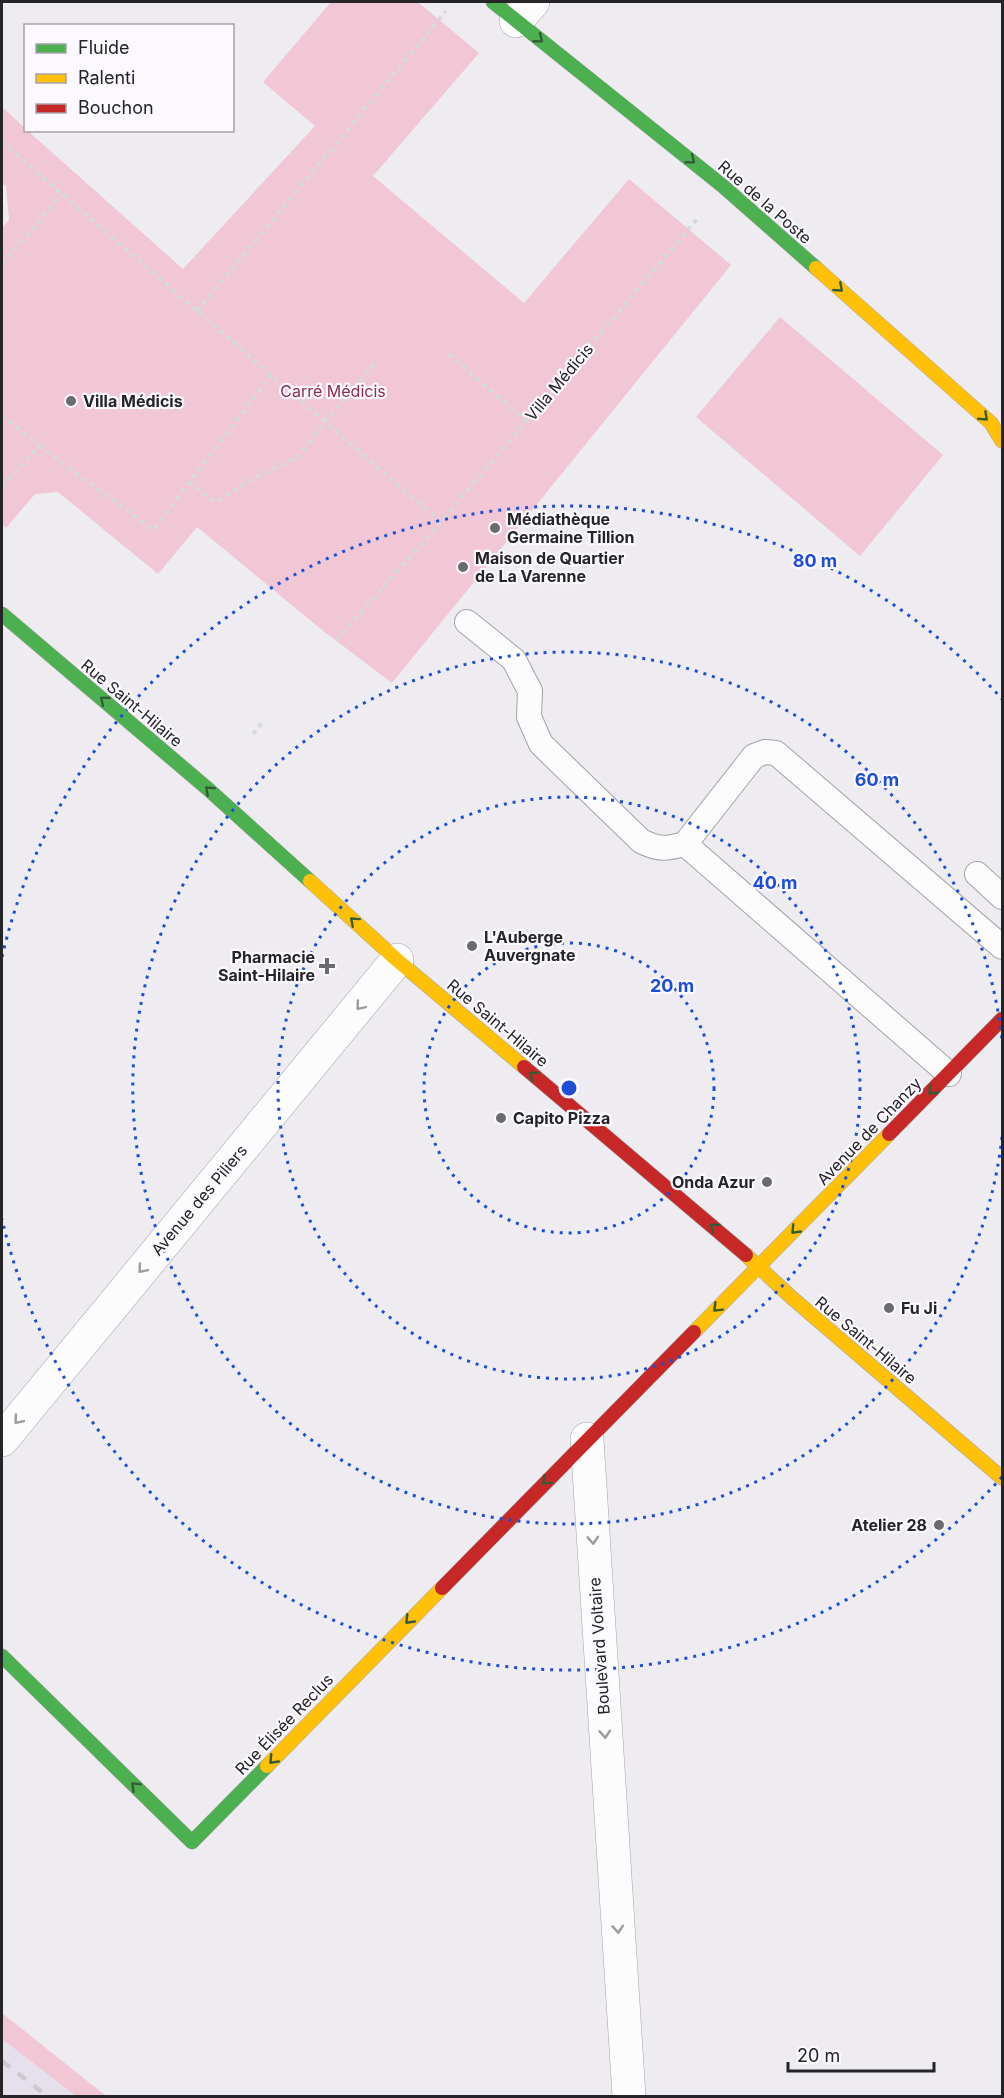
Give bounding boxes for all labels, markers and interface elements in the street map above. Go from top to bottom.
legend [24,24,234,132]
one-way arrow [532,31,543,42]
text: Fluide [78,37,130,58]
text: Ralenti [78,67,135,88]
text: Bouchon [78,97,154,118]
one-way arrow [684,153,695,164]
street label: Rue de la Poste [714,156,816,248]
one-way arrow [832,281,842,292]
street label: Villa Médicis [521,339,597,425]
park label: Carré Médicis [280,381,386,401]
place label: Villa Médicis [83,391,183,411]
marker: Villa Médicis [64,394,78,408]
one-way arrow [978,410,988,421]
place label: Médiathèque Germaine Tillion [507,509,634,547]
marker: Médiathèque Germaine Tillion [488,521,502,535]
place label: Maison de Quartier de La Varenne [475,548,625,586]
text: 80 m [793,550,837,571]
marker: Maison de Quartier de La Varenne [456,560,470,574]
street label: Rue Saint-Hilaire [77,655,187,751]
one-way arrow [100,696,111,707]
text: 60 m [855,769,899,790]
one-way arrow [205,786,216,797]
text: 40 m [753,872,798,893]
one-way arrow [350,917,361,928]
place label: L'Auberge Auvergnate [484,927,575,965]
marker: L'Auberge Auvergnate [465,939,479,953]
place label: Pharmacie Saint-Hilaire [218,947,315,985]
marker: Pharmacie Saint-Hilaire [320,959,334,973]
street label: Rue Saint-Hilaire [443,975,553,1071]
text: 20 m [650,975,694,996]
one-way arrow [357,999,368,1010]
one-way arrow [529,1071,540,1082]
street label: Avenue de Chanzy [813,1073,925,1189]
centre of rings [559,1078,579,1098]
one-way arrow [928,1084,939,1094]
place label: Capito Pizza [513,1108,610,1128]
marker: Capito Pizza [494,1111,508,1125]
street label: Avenue des Piliers [147,1141,251,1259]
place label: Onda Azur [672,1172,755,1192]
marker: Onda Azur [760,1175,774,1189]
one-way arrow [792,1222,803,1233]
one-way arrow [710,1224,721,1235]
one-way arrow [139,1262,150,1273]
street label: Rue Saint-Hilaire [811,1292,921,1388]
place label: Fu Ji [901,1298,937,1318]
one-way arrow [714,1301,725,1312]
marker: Fu Ji [882,1301,896,1315]
one-way arrow [15,1413,26,1424]
one-way arrow [542,1474,553,1485]
place label: Atelier 28 [851,1515,927,1535]
marker: Atelier 28 [932,1518,946,1532]
one-way arrow [586,1535,599,1544]
street label: Boulevard Voltaire [584,1577,614,1715]
one-way arrow [405,1614,416,1624]
street label: Rue Élisée Reclus [231,1669,337,1779]
one-way arrow [599,1730,612,1739]
one-way arrow [269,1752,280,1763]
one-way arrow [131,1782,141,1793]
one-way arrow [611,1924,624,1934]
scale bar [788,2035,934,2073]
text: 20 m [797,2045,840,2066]

